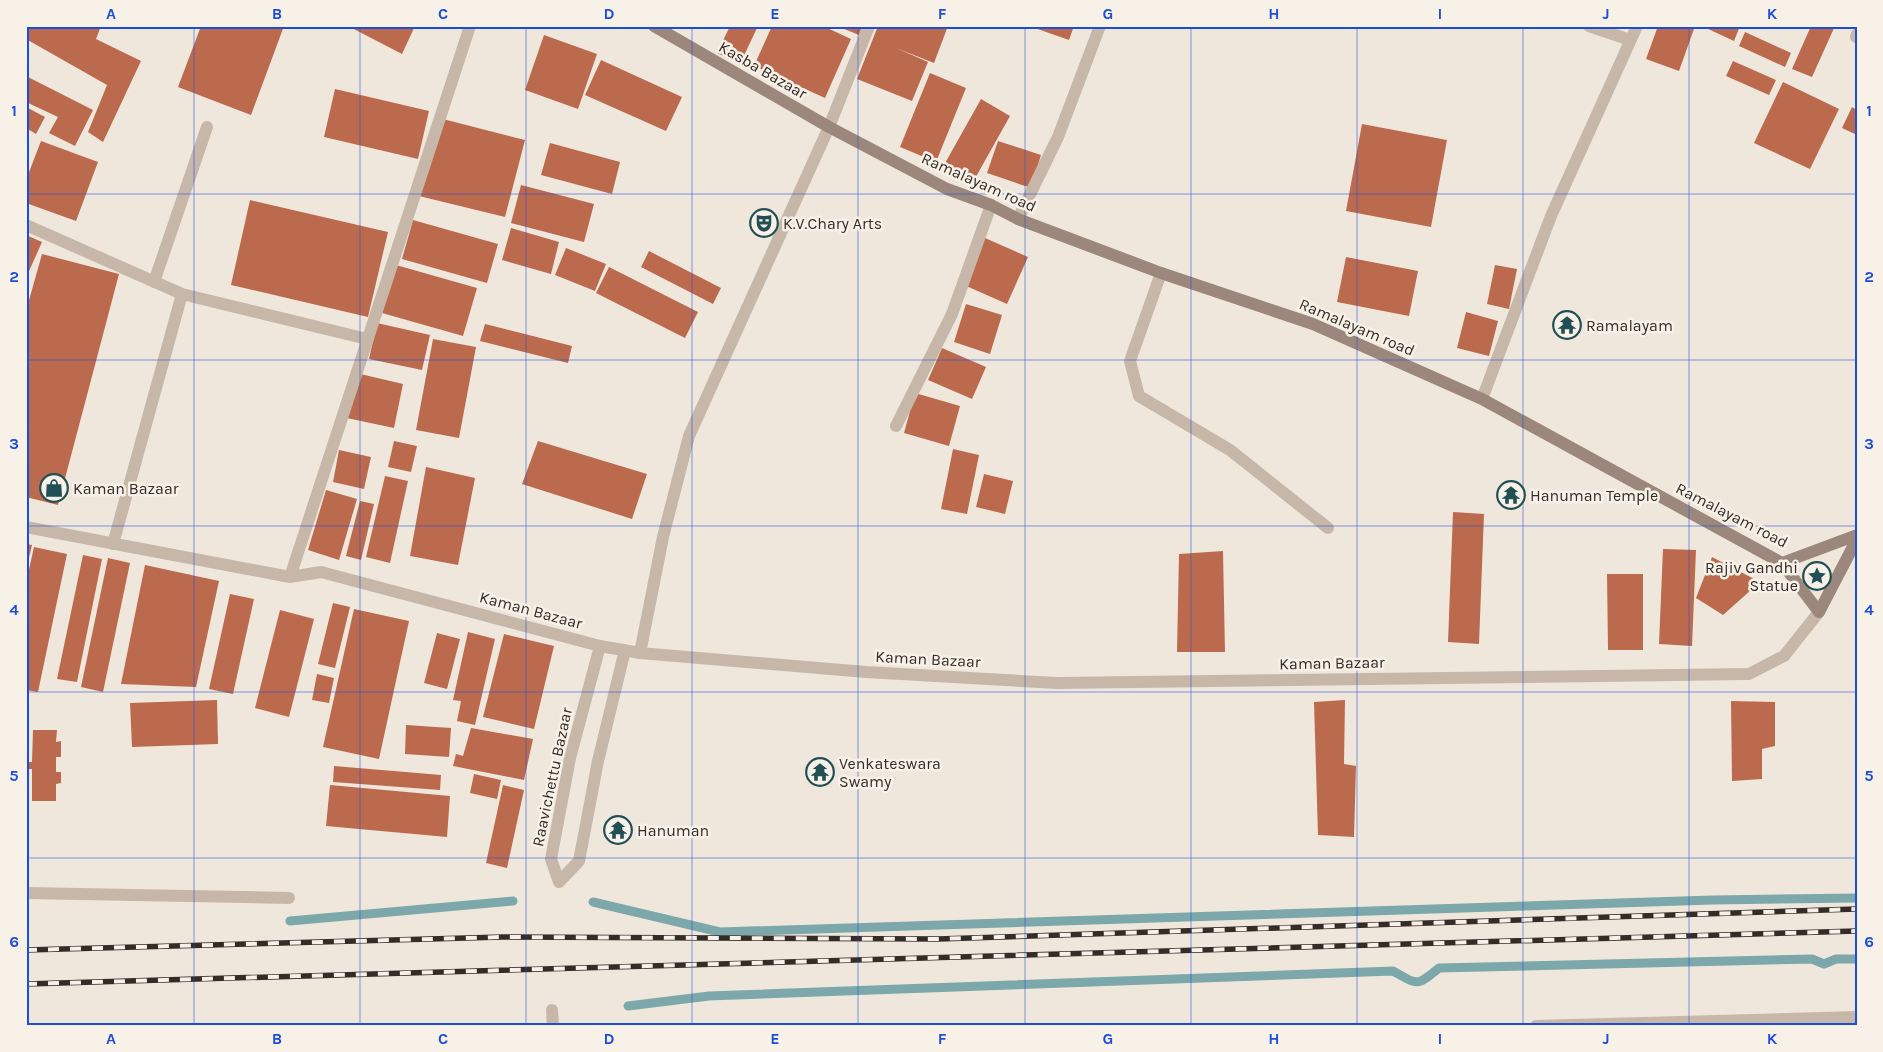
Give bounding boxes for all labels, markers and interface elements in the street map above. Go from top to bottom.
text: A [106,4,116,23]
text: B [272,4,282,23]
text: C [438,4,448,23]
text: D [604,4,615,23]
text: E [770,4,780,23]
text: F [938,4,947,23]
text: G [1103,4,1113,23]
text: H [1268,4,1280,23]
text: I [1438,4,1442,23]
text: J [1602,4,1610,23]
text: K [1767,4,1778,23]
street label: Kasba Bazaar [715,37,811,103]
text: 1 [11,101,17,120]
text: 1 [1866,101,1872,120]
street label: Ramalayam road [919,148,1039,216]
theatre icon: K.V.Chary Arts [749,208,779,238]
place label: K.V.Chary Arts [783,214,882,233]
text: 2 [9,267,19,286]
text: 2 [1864,267,1874,286]
street label: Ramalayam road [1296,294,1418,360]
temple icon: Ramalayam [1552,310,1582,340]
place label: Ramalayam [1586,316,1673,335]
text: 3 [9,434,19,453]
text: 3 [1864,434,1874,453]
shop icon: Kaman Bazaar [39,473,69,503]
street label: Ramalayam road [1673,478,1791,552]
place label: Kaman Bazaar [73,479,179,498]
temple icon: Hanuman Temple [1496,480,1526,510]
place label: Hanuman Temple [1530,486,1658,505]
place label: Rajiv Gandhi Statue [1705,558,1798,595]
place icon: Rajiv Gandhi Statue [1802,561,1832,591]
street label: Kaman Bazaar [478,587,585,633]
text: 4 [9,600,19,619]
text: 4 [1864,600,1874,619]
street label: Kaman Bazaar [875,647,981,671]
street label: Kaman Bazaar [1279,653,1385,673]
street label: Raavichettu Bazaar [528,706,576,848]
place label: Venkateswara Swamy [839,754,941,791]
temple icon: Venkateswara Swamy [805,757,835,787]
text: 5 [9,766,19,785]
text: 5 [1864,766,1874,785]
temple icon: Hanuman [603,815,633,845]
place label: Hanuman [637,821,709,840]
text: 6 [9,932,19,951]
text: 6 [1864,932,1874,951]
text: A [106,1029,116,1048]
text: B [272,1029,282,1048]
text: C [438,1029,448,1048]
text: D [604,1029,615,1048]
text: E [770,1029,780,1048]
text: F [938,1029,947,1048]
text: G [1103,1029,1113,1048]
text: H [1268,1029,1280,1048]
text: I [1438,1029,1442,1048]
text: J [1602,1029,1610,1048]
text: K [1767,1029,1778,1048]

